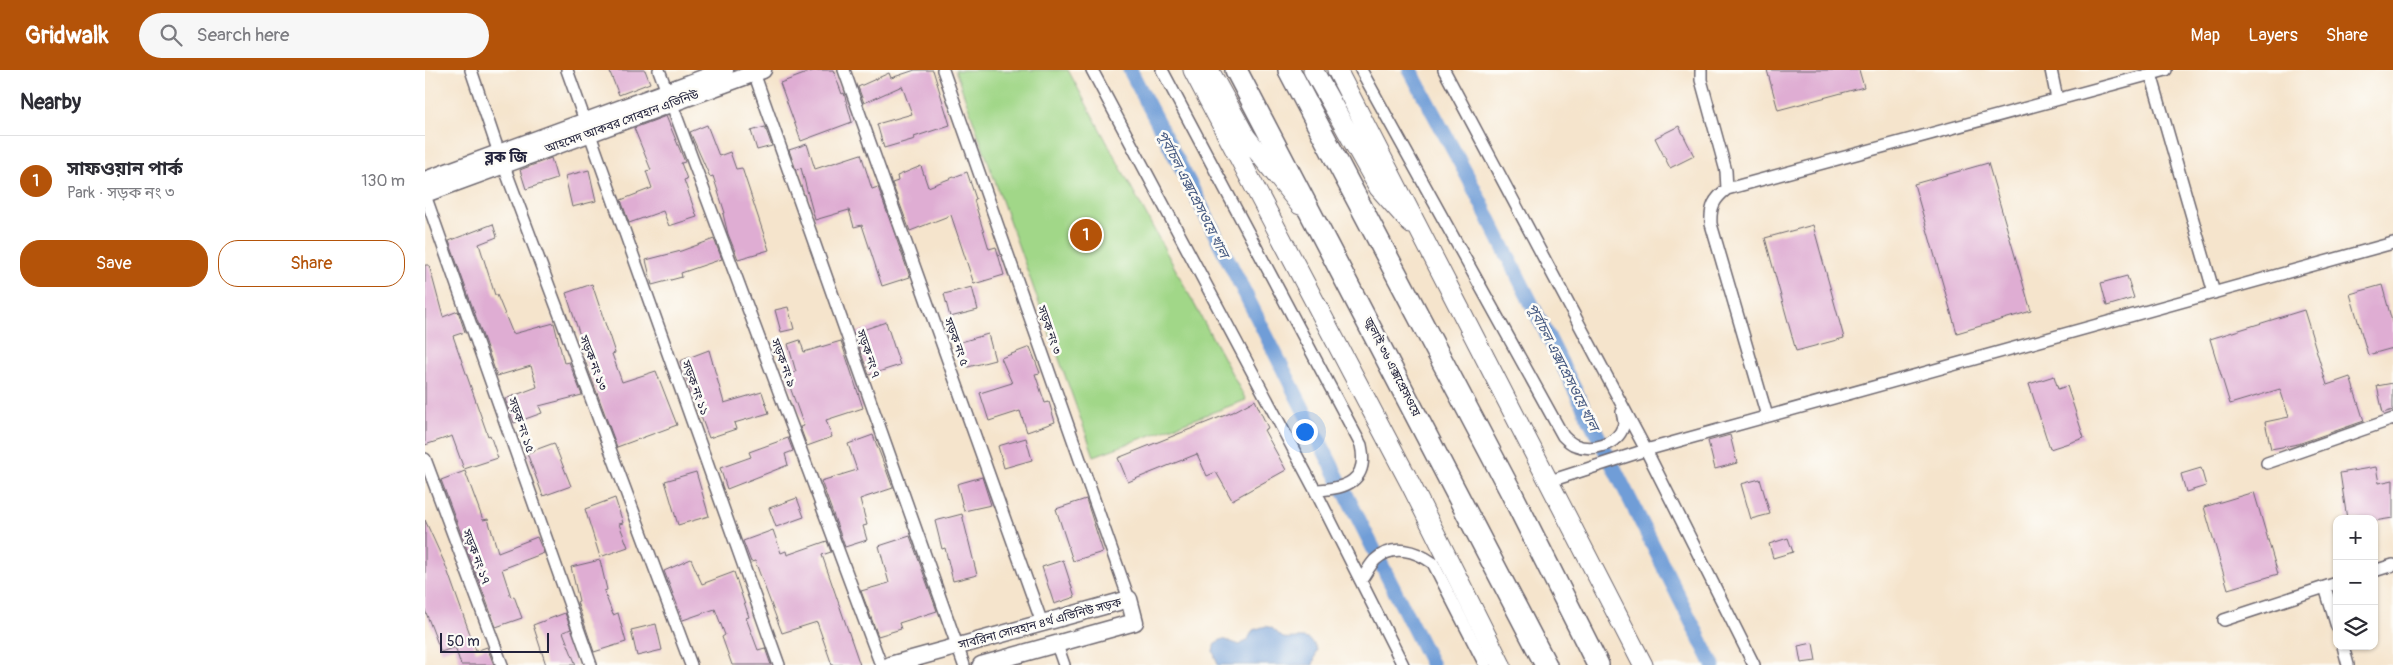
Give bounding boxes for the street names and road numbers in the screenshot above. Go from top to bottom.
street label: আহমেদ আকবর সোবহান এভিনিউ [542,86,701,157]
street label: সড়ক নং ৩ [1033,303,1064,356]
street label: জুলাই ৩৬ এক্সপ্রেসওয়ে [1360,314,1425,420]
street label: সড়ক নং ৫ [940,315,972,368]
street label: সড়ক নং ৭ [852,327,883,380]
street label: সড়ক নং ১৩ [575,332,610,393]
street label: সড়ক নং ৯ [767,336,799,389]
street label: সড়ক নং ১১ [678,357,712,418]
street label: সড়ক নং ১৫ [504,394,537,455]
street label: সড়ক নং ১৭ [458,526,493,587]
street label: সাবরিনা সোবহান ৪র্থ এভিনিউ সড়ক [956,594,1123,653]

